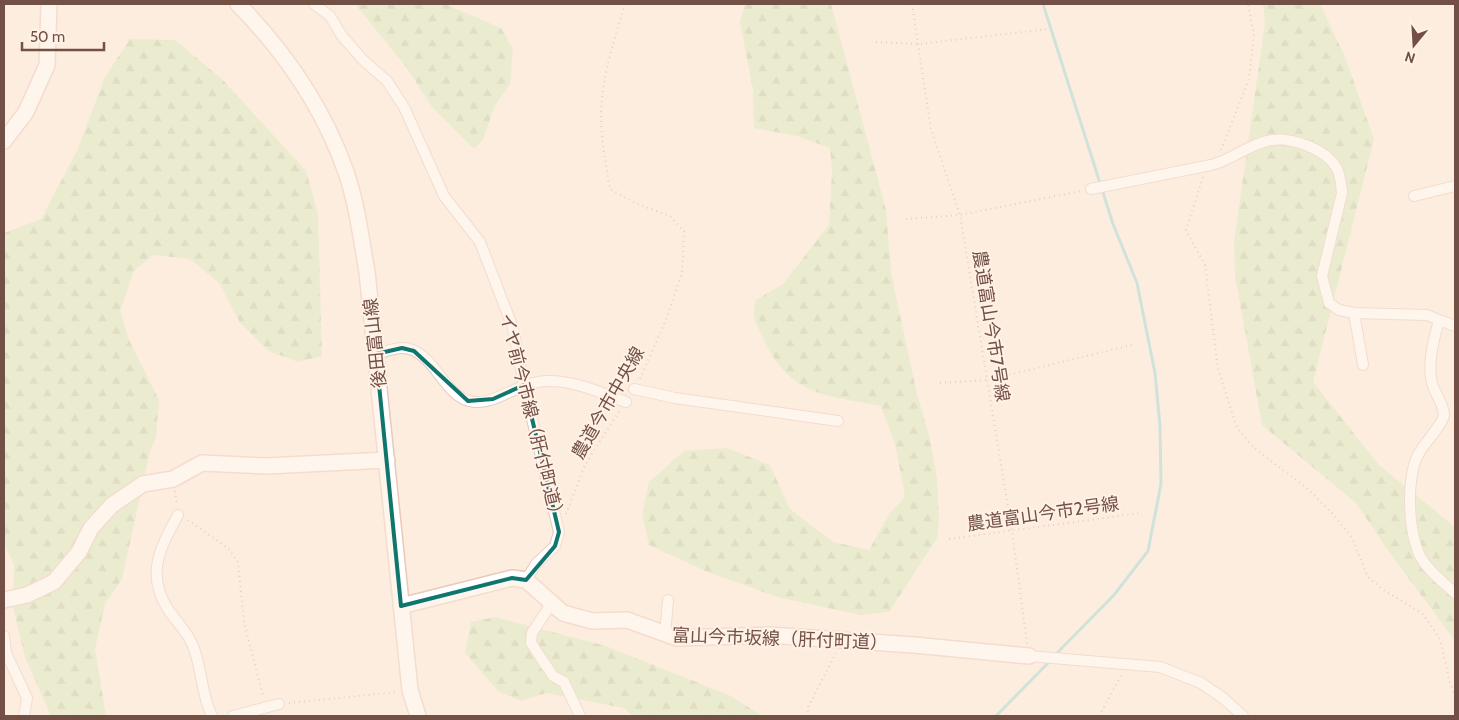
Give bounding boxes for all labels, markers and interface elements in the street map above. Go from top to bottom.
scale bar [22,20,105,52]
north arrow [1389,20,1439,70]
text: 50 m [30,28,65,46]
text: N [1402,47,1417,67]
street label: 農道富山今市7号線 [968,249,1014,403]
street label: 後田富山線 [359,297,391,389]
street label: イヤ前今市線（肝付町道） [495,311,569,525]
street label: 農道今市中央線 [567,343,649,463]
street label: 農道富山今市2号線 [965,492,1121,536]
street label: 富山今市坂線（肝付町道） [672,624,888,654]

